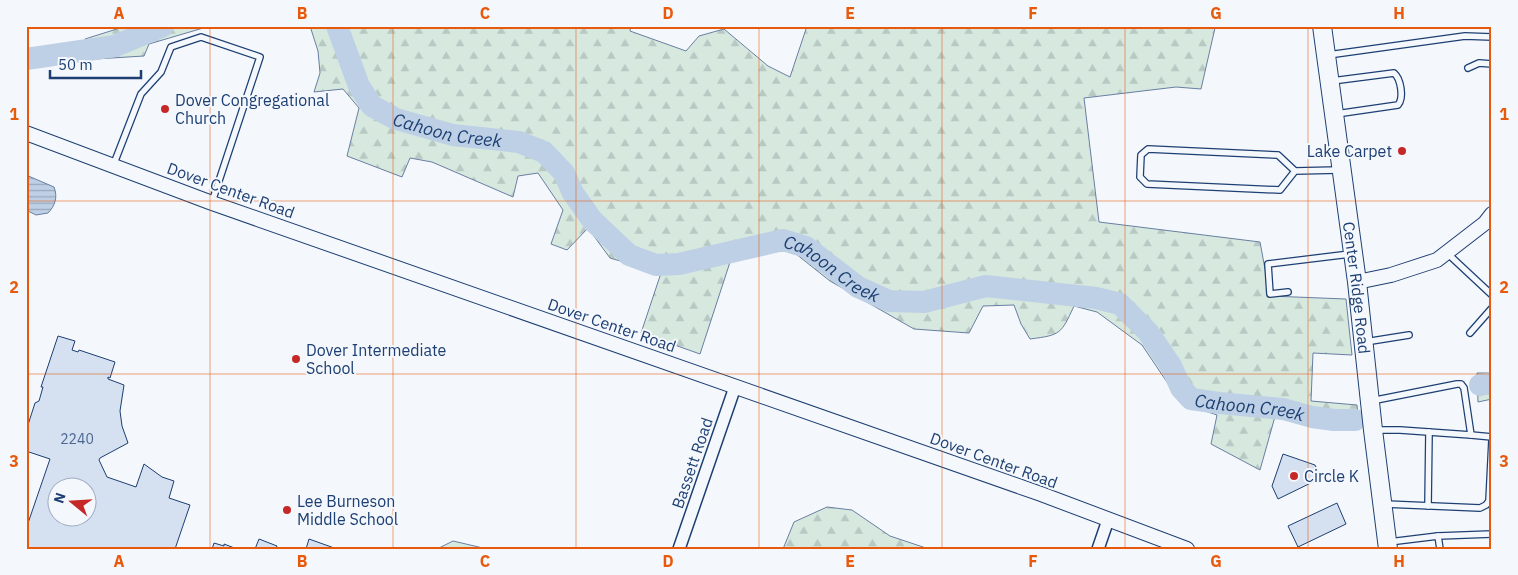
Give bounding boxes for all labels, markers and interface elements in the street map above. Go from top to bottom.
text: A [114,3,125,23]
text: B [297,3,308,23]
text: C [480,3,490,23]
text: D [662,3,674,23]
text: E [845,3,855,23]
text: F [1028,3,1038,23]
text: G [1210,3,1222,23]
text: H [1393,3,1405,23]
scale bar [50,48,141,80]
text: 50 m [58,55,93,74]
place label: Dover Congregational Church [175,90,329,128]
marker: Dover Congregational Church [159,103,171,115]
text: 1 [9,104,19,124]
text: 1 [1499,104,1509,124]
water label: Cahoon Creek [391,107,504,152]
place label: Lake Carpet [1307,141,1392,161]
marker: Lake Carpet [1396,145,1408,157]
street label: Dover Center Road [164,158,298,222]
street label: Center Ridge Road [1339,220,1375,355]
water label: Cahoon Creek [781,229,884,307]
text: 2 [9,277,19,297]
text: 2 [1499,277,1509,297]
street label: Dover Center Road [545,294,679,356]
place label: Dover Intermediate School [306,340,447,378]
marker: Dover Intermediate School [290,353,302,365]
water label: Cahoon Creek [1193,388,1308,426]
street label: Bassett Road [667,415,717,511]
street label: Dover Center Road [927,428,1061,492]
house number: 2240 [60,430,94,448]
text: 3 [9,451,19,471]
text: 3 [1499,451,1509,471]
place label: Circle K [1304,466,1359,486]
marker: Circle K [1288,470,1300,482]
north arrow [48,478,98,528]
text: N [50,490,70,506]
place label: Lee Burneson Middle School [297,491,398,529]
marker: Lee Burneson Middle School [281,504,293,516]
text: A [114,551,125,571]
text: B [297,551,308,571]
text: C [480,551,490,571]
text: D [662,551,674,571]
text: E [845,551,855,571]
text: F [1028,551,1038,571]
text: G [1210,551,1222,571]
text: H [1393,551,1405,571]

